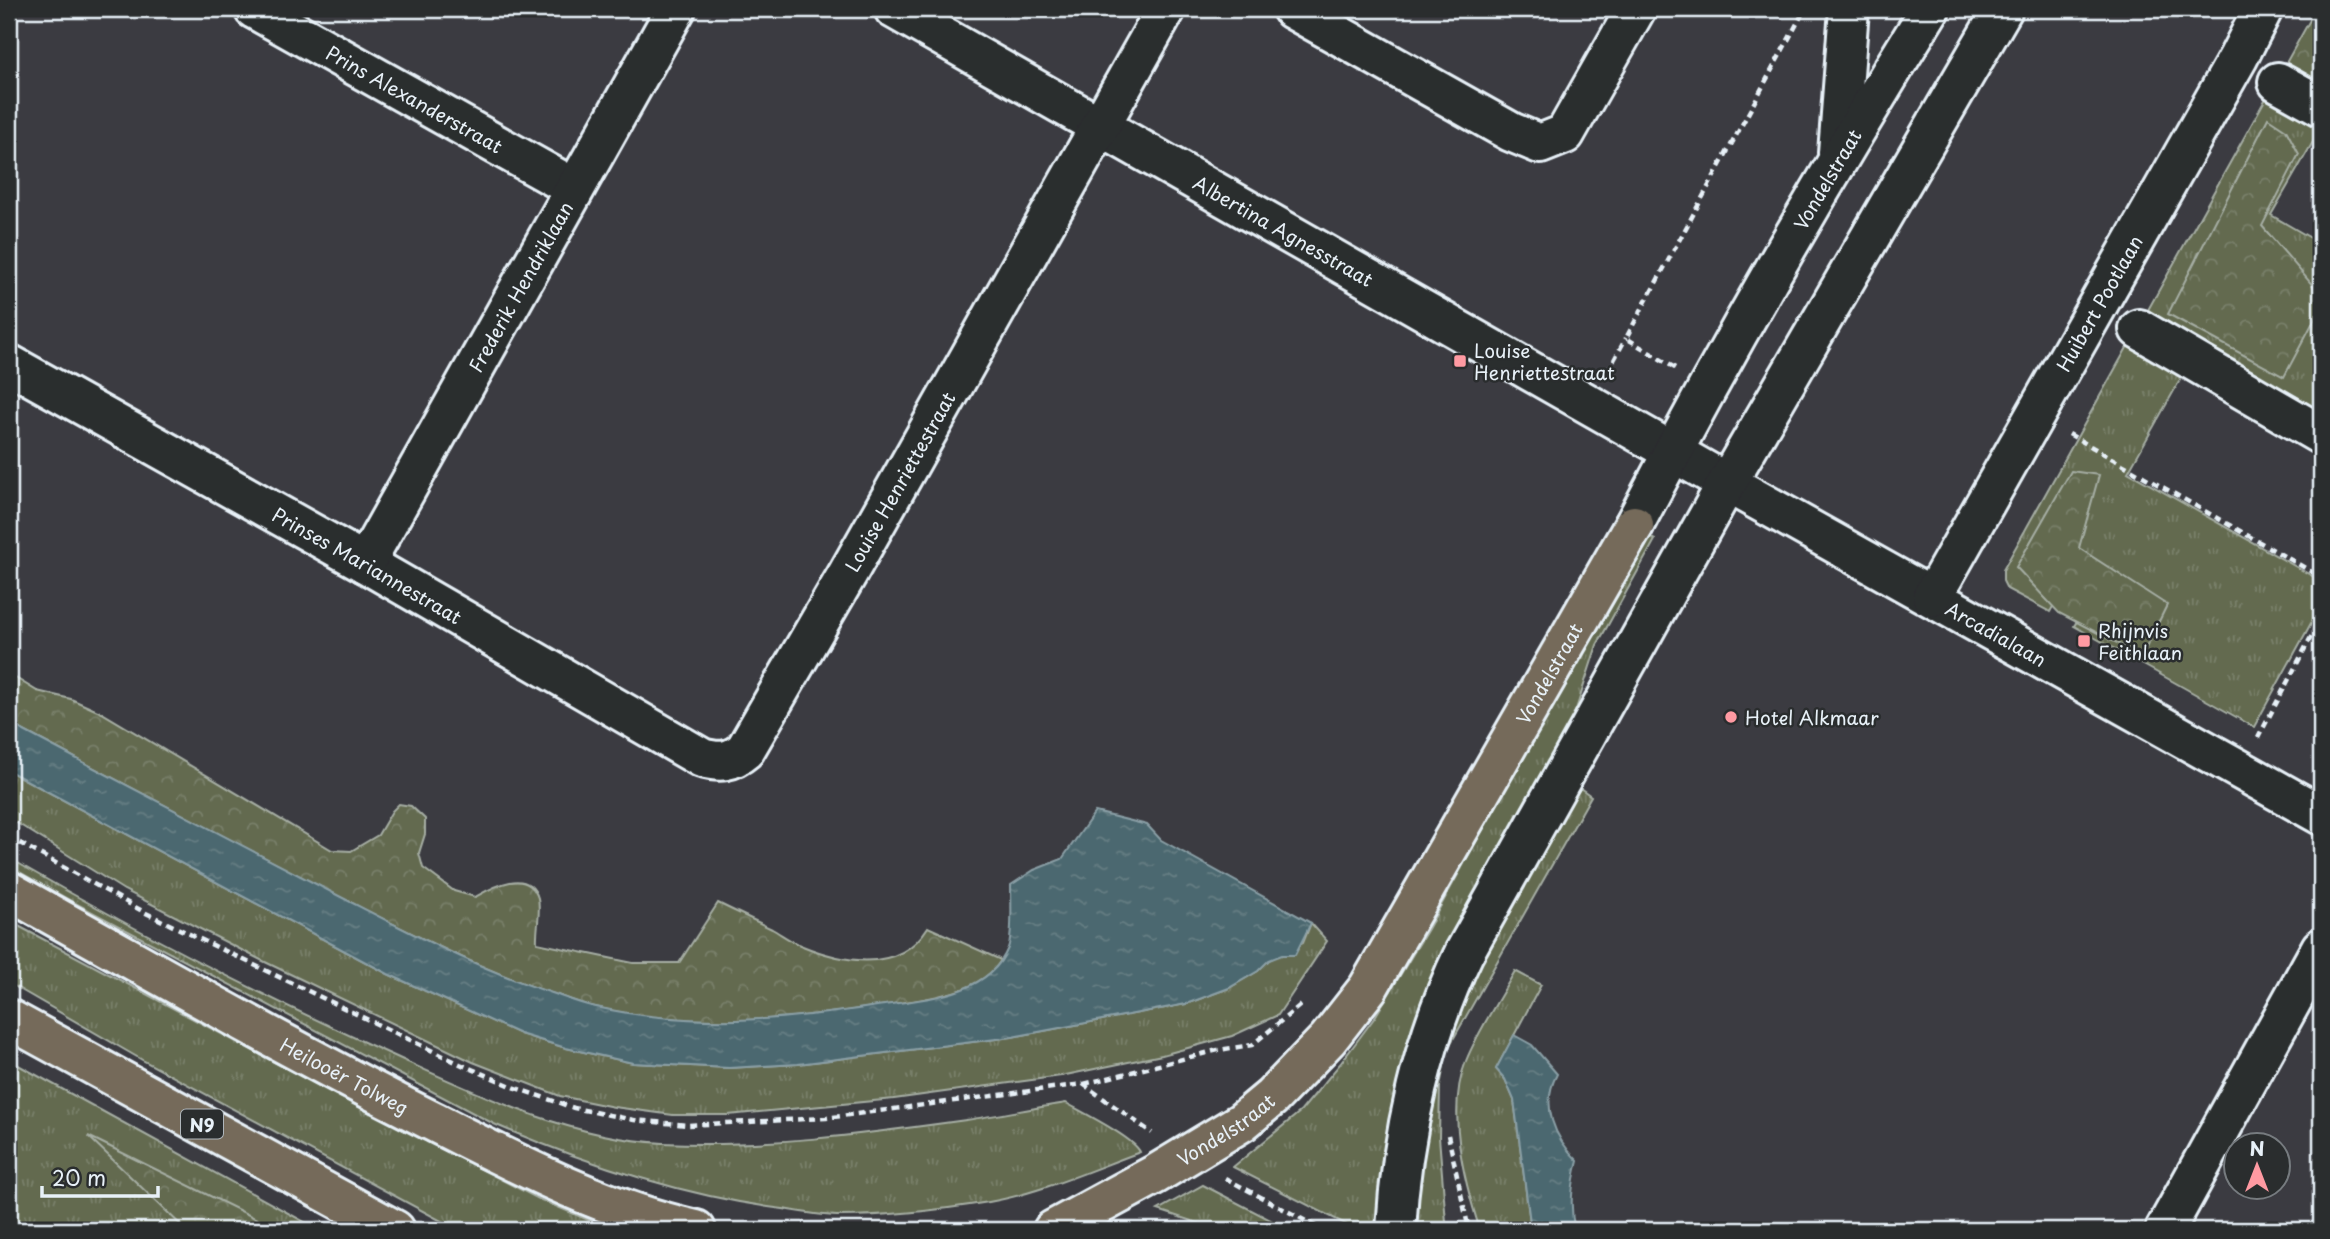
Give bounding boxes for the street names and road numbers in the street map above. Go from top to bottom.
street label: Prins Alexanderstraat [321,38,508,160]
street label: Vondelstraat [1786,123,1868,235]
street label: Albertina Agnesstraat [1188,168,1379,293]
street label: Frederik Hendriklaan [461,196,579,377]
street label: Huibert Pootlaan [2049,230,2149,376]
street label: Louise Henriettestraat [838,386,962,577]
street label: Prinses Mariannestraat [268,500,467,630]
street label: Arcadialaan [1941,594,2052,673]
street label: Vondelstraat [1509,617,1589,729]
street label: Heilooër Tolweg [275,1030,414,1121]
street label: Vondelstraat [1171,1086,1281,1172]
road number: N9 [181,1110,223,1139]

